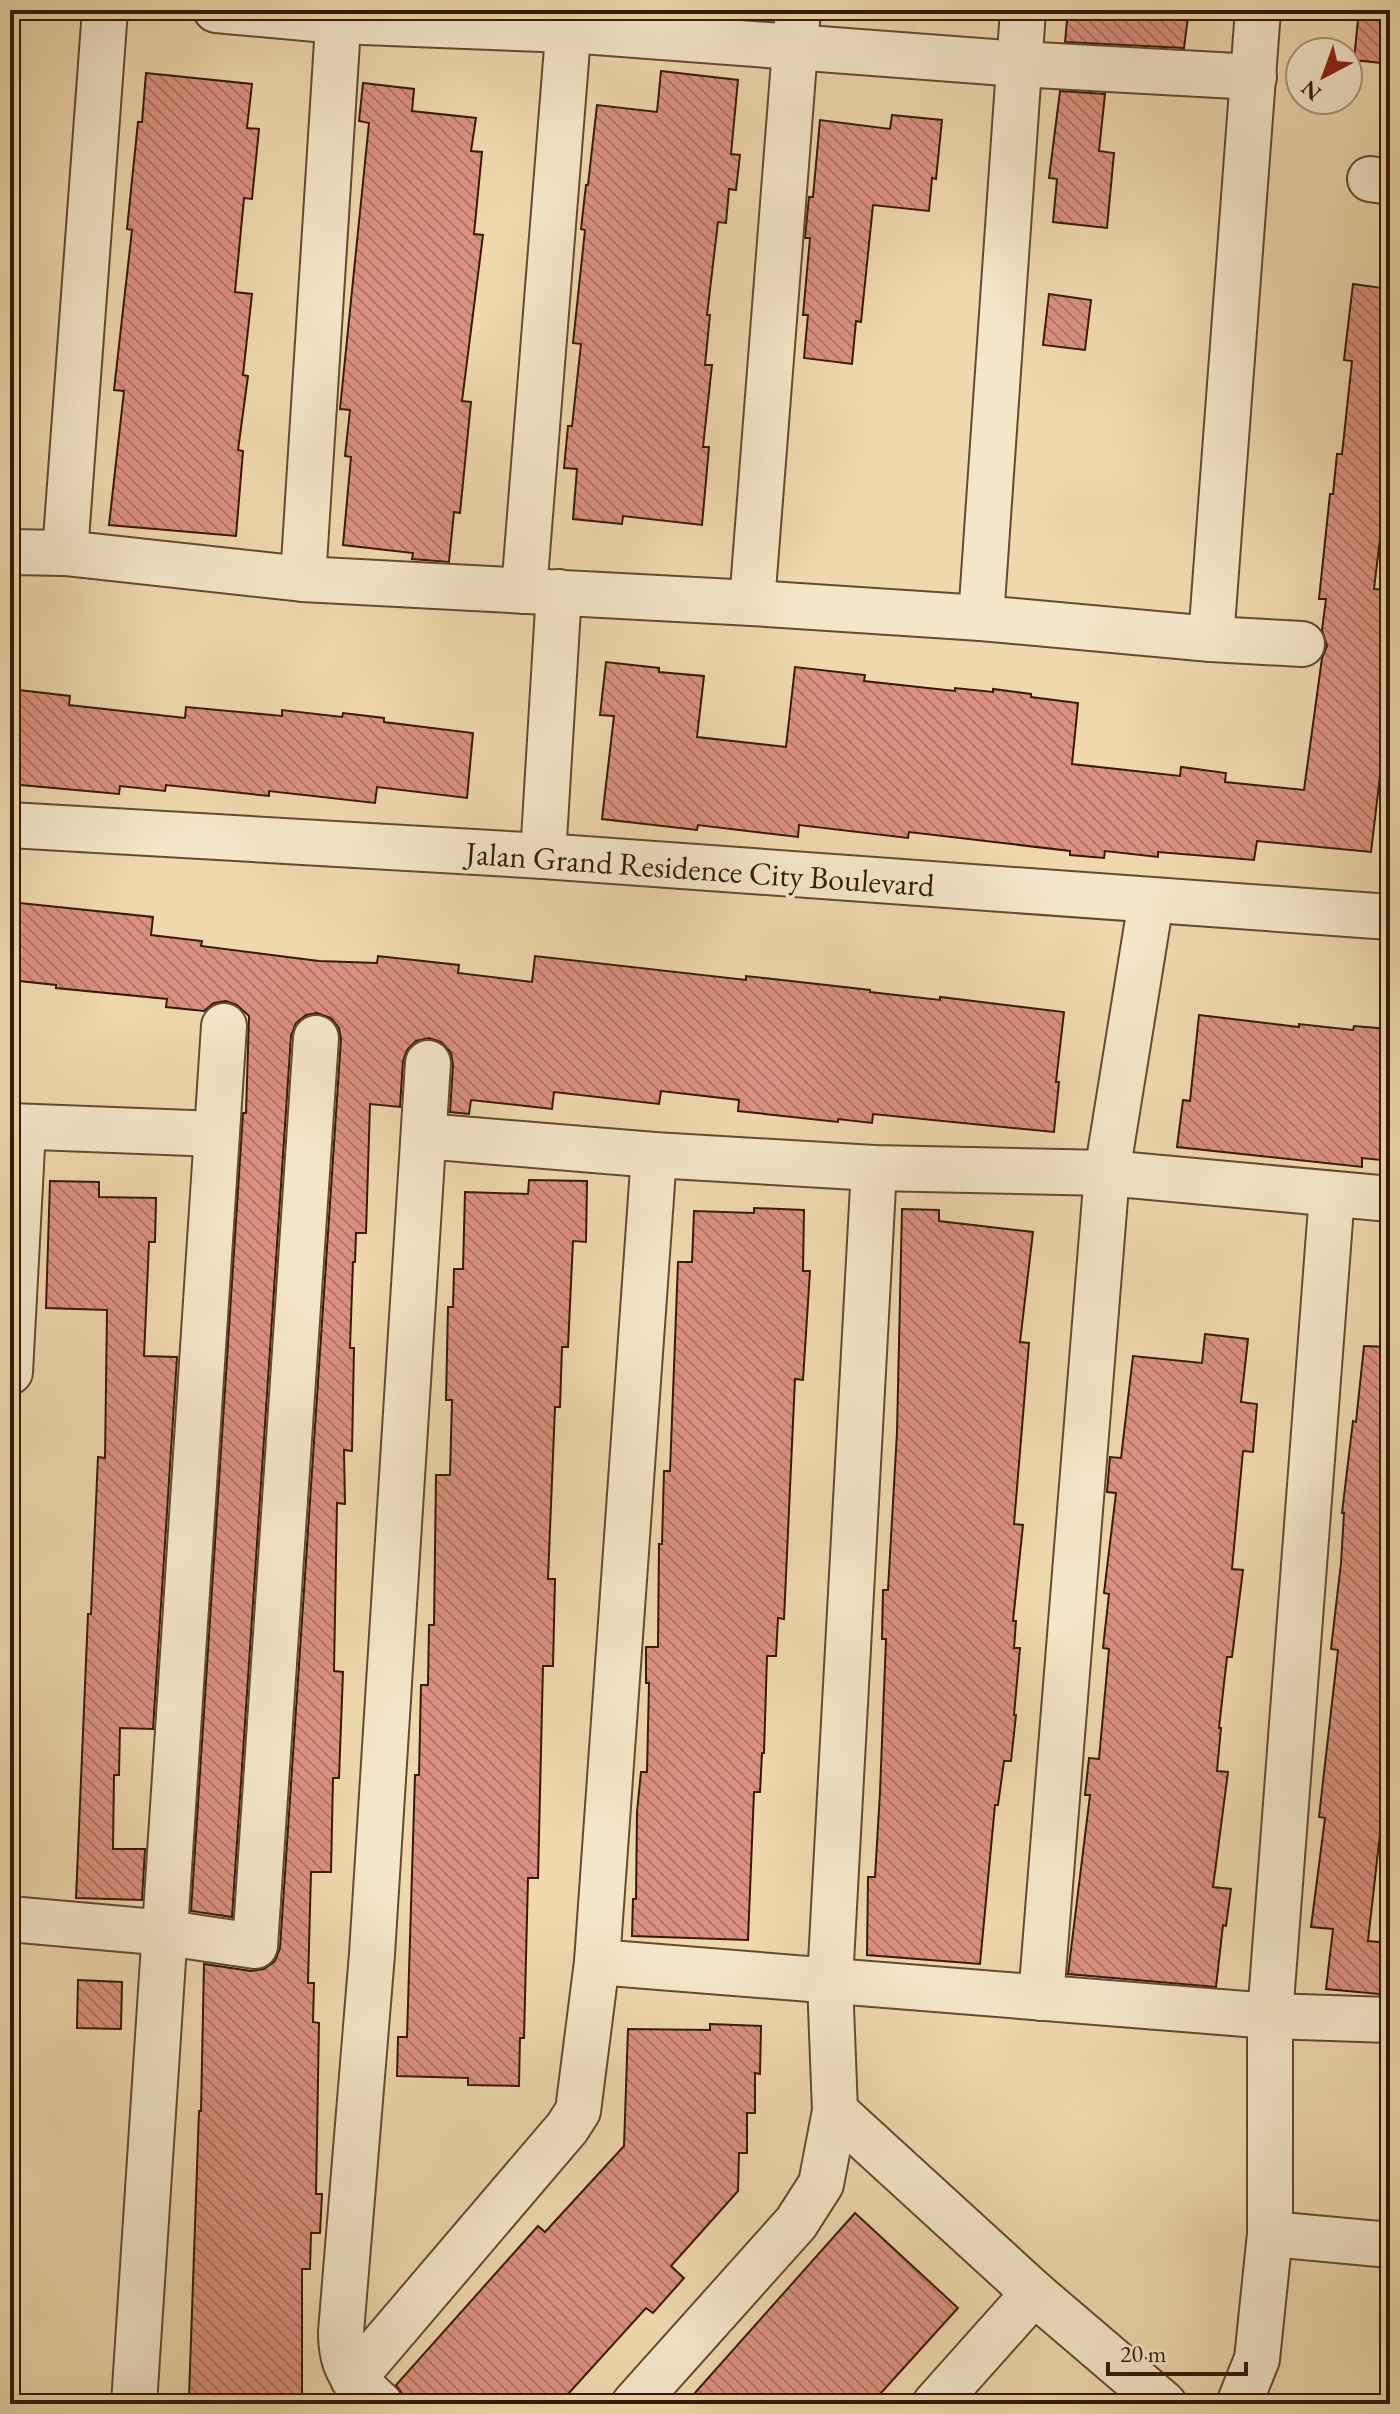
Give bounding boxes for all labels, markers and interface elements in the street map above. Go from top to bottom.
north arrow [1284,36,1364,116]
text: N [1295,74,1327,108]
street label: Jalan Grand Residence City Boulevard [461,831,937,906]
scale bar [1108,2326,1246,2376]
text: 20 m [1120,2338,1167,2369]

